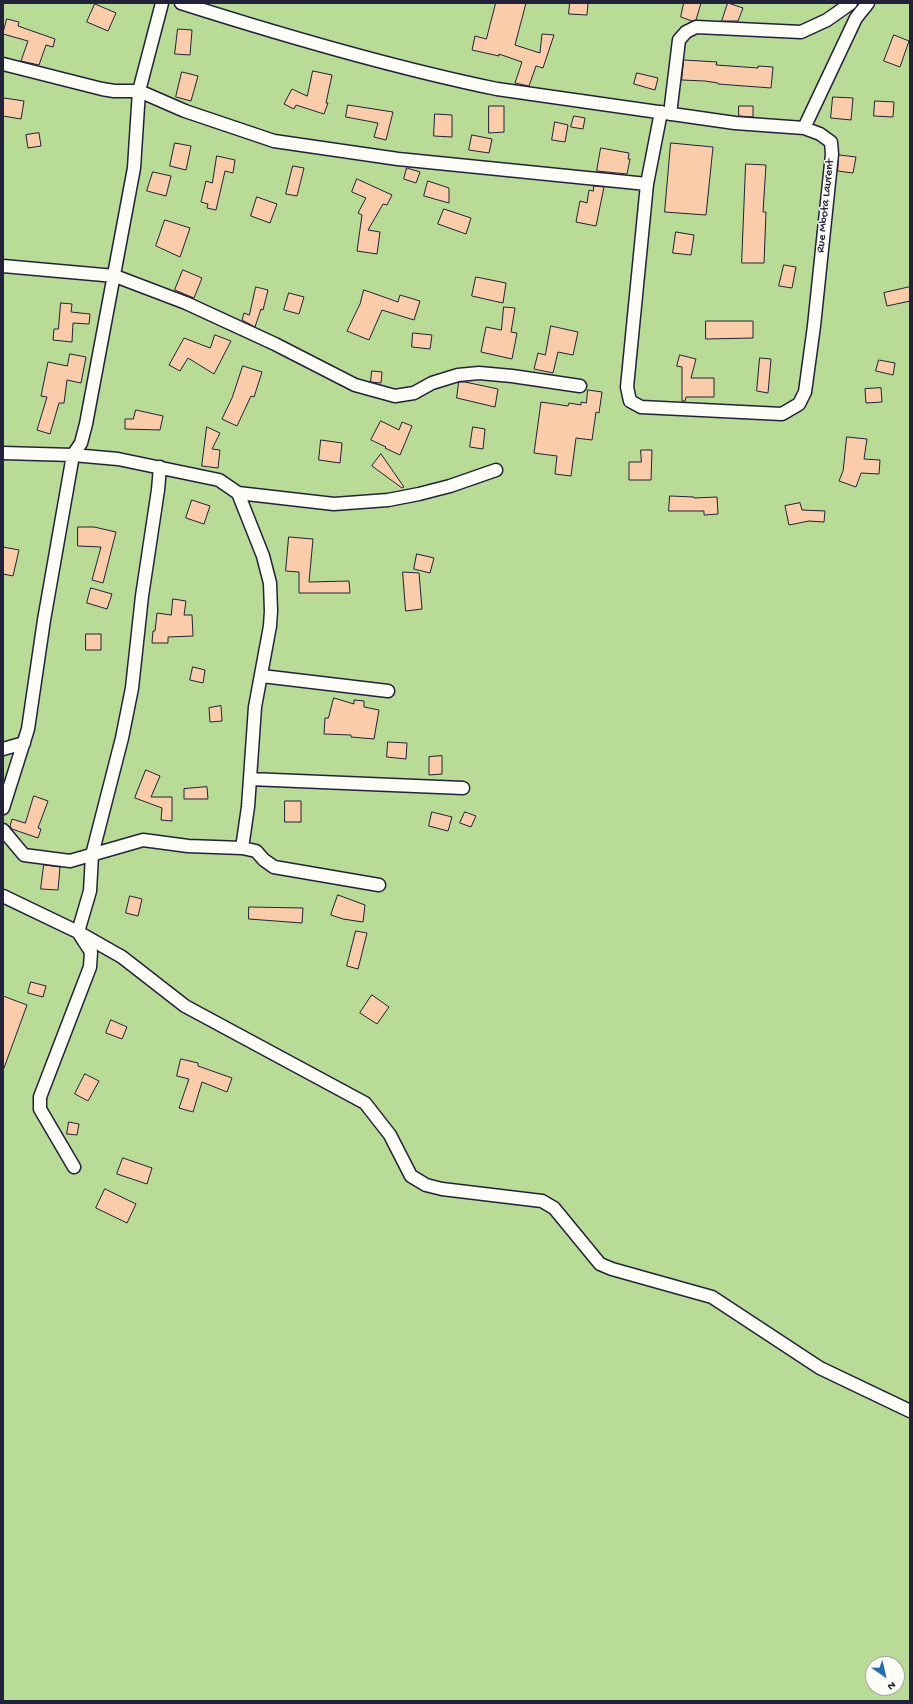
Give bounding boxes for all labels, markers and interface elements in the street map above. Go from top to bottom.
street label: Rue Mbota Laurent [814,159,838,253]
north arrow [865,1656,905,1696]
text: N [885,1678,897,1692]

